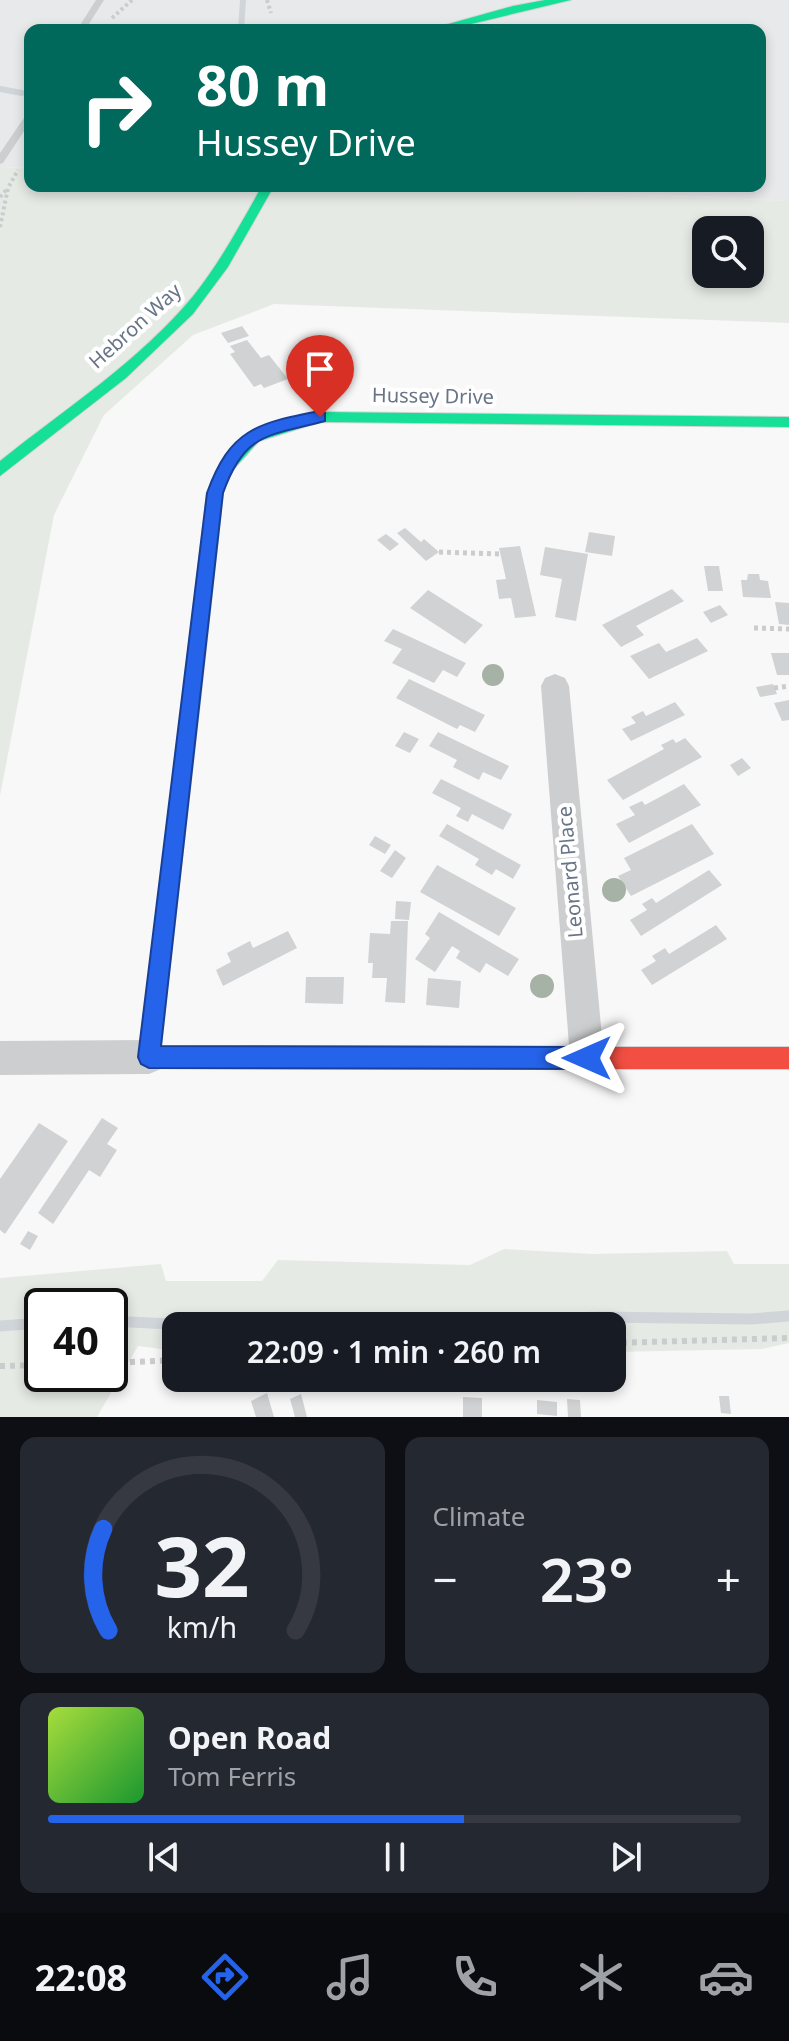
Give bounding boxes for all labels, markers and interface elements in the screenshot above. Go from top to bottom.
text: 80 m [196,46,329,122]
icon: right [64,56,168,160]
text: Hussey Drive [196,118,416,167]
map controls [692,216,764,288]
button: search [692,216,764,288]
street label: Hebron Way [83,276,187,374]
pin [286,335,354,417]
icon: arrive [298,347,342,391]
street label: Hussey Drive [372,381,494,410]
street label: Leonard Place [550,805,589,939]
position arrow [545,1016,629,1100]
speed limit sign: 40 [24,1288,128,1392]
text: 22:09 · 1 min · 260 m [247,1331,541,1372]
text: Climate [433,1498,525,1534]
text: 32 [155,1508,250,1621]
text: 23° [540,1538,634,1620]
text: − [433,1549,458,1609]
text: + [716,1549,741,1609]
text: km/h [167,1607,237,1646]
text: Open Road [168,1717,331,1758]
text: Tom Ferris [168,1758,296,1794]
icon: previous [142,1835,186,1879]
icon: pause [373,1835,417,1879]
icon: next [604,1835,648,1879]
icon: directions [197,1949,253,2005]
icon: music [322,1949,378,2005]
icon: phone [447,1949,503,2005]
icon: climate [573,1949,629,2005]
icon: car [698,1949,754,2005]
text: 22:08 [35,1953,127,2002]

